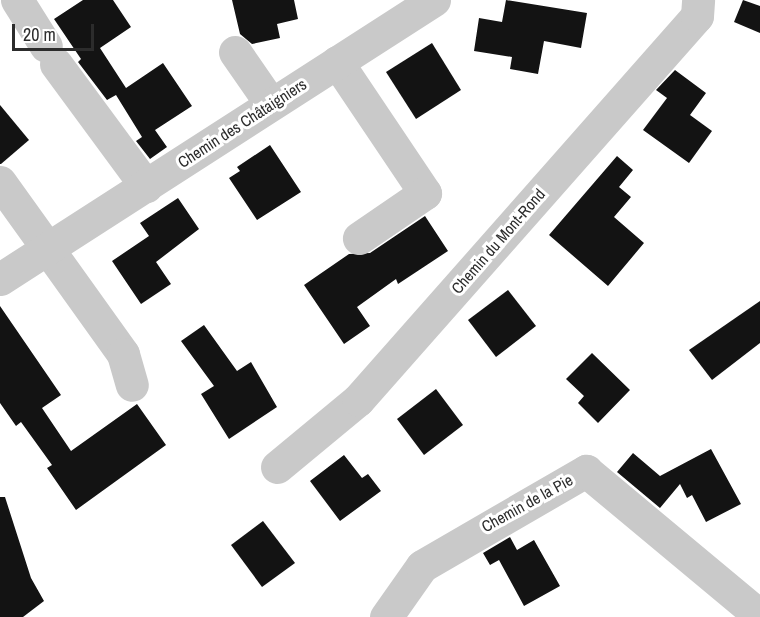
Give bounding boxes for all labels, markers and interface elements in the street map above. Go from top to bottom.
scale bar [15,12,98,50]
text: 20 m [23,22,56,47]
street label: Chemin des Châtaigniers [174,74,310,172]
street label: Chemin du Mont-Rond [447,185,549,297]
street label: Chemin de la Pie [478,470,576,536]

